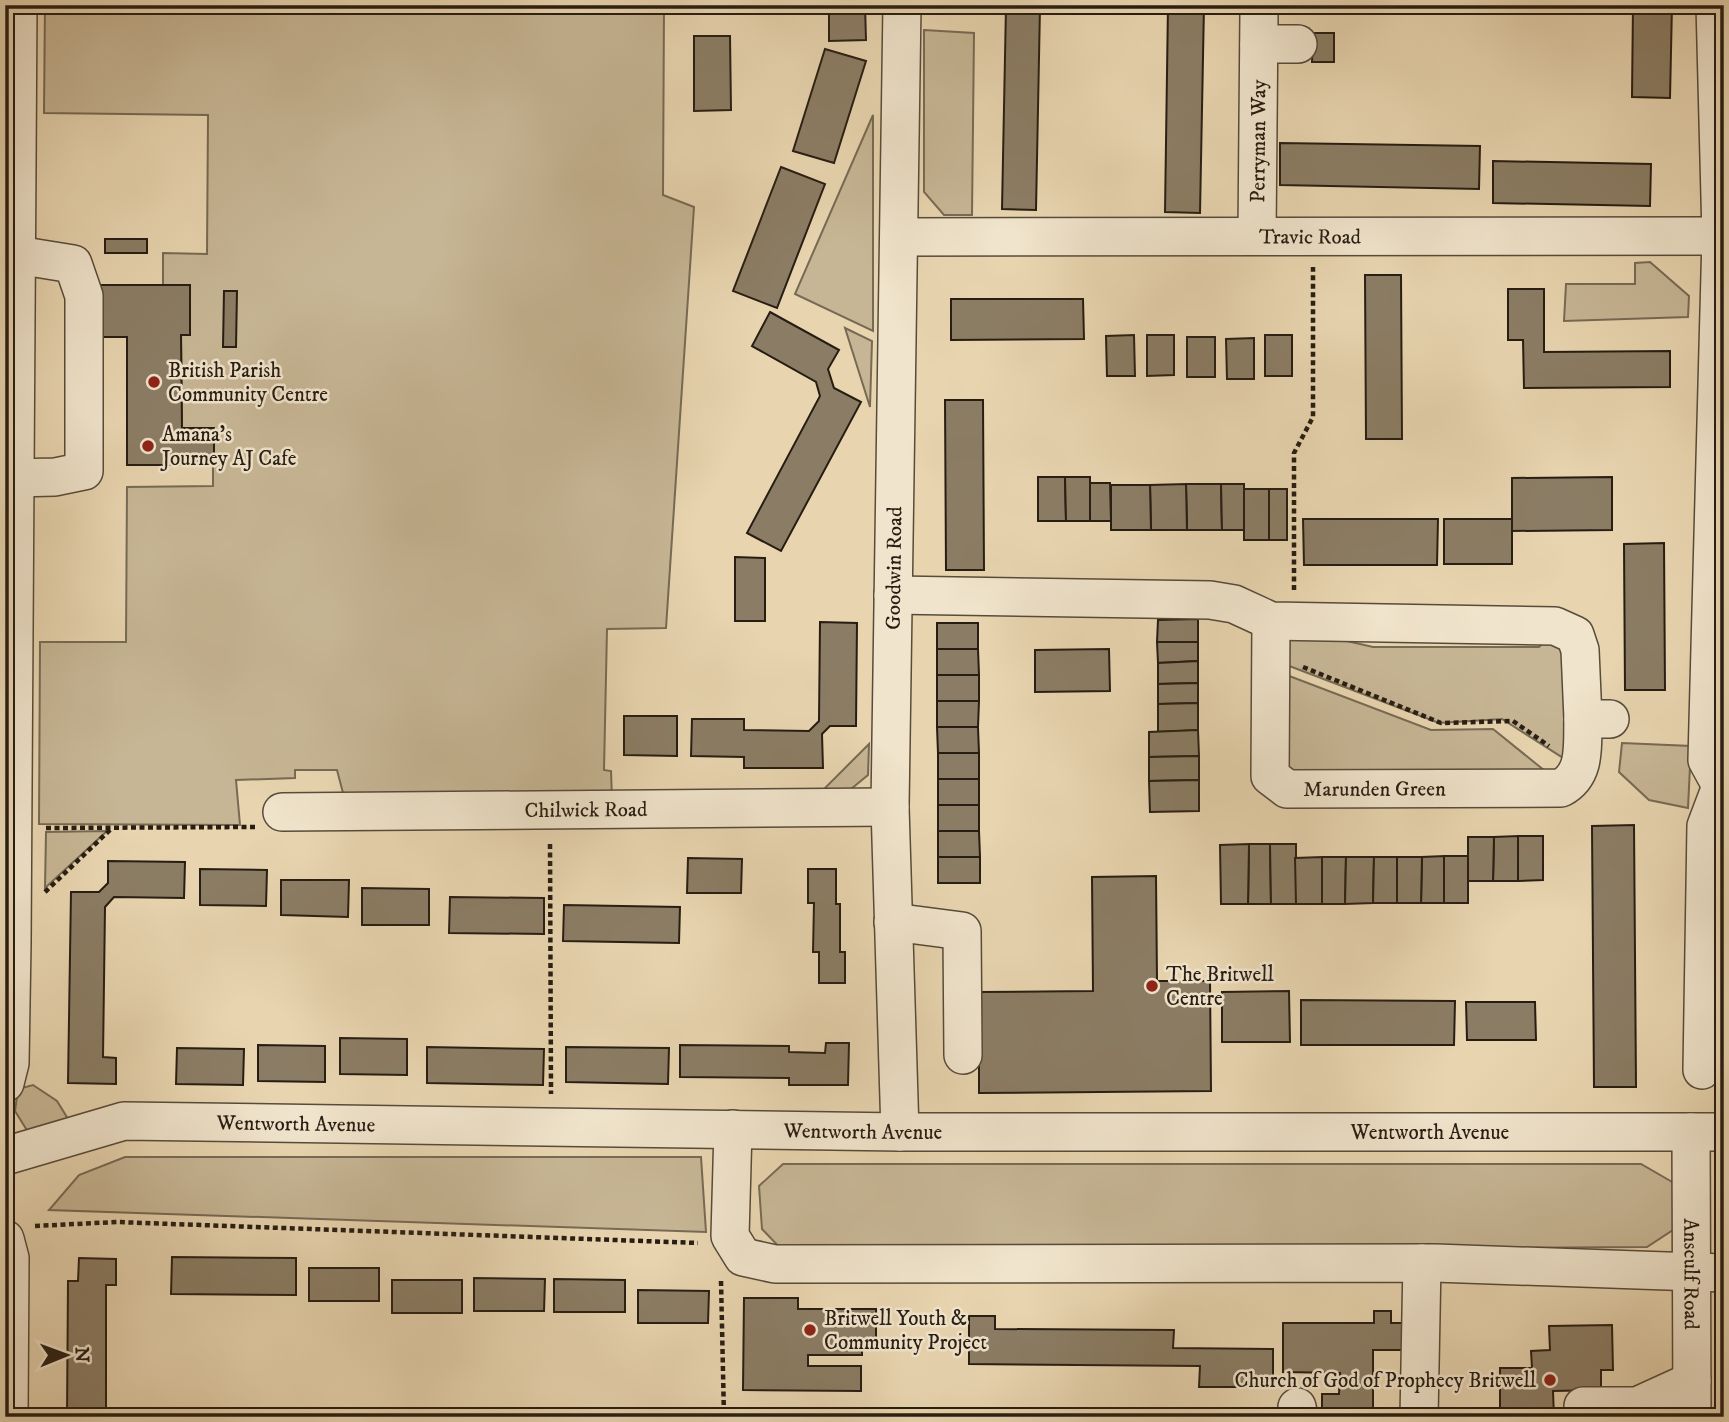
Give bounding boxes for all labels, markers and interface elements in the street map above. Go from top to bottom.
street label: Perryman Way [1245,78,1272,203]
street label: Travic Road [1259,224,1362,251]
place label: British Parish Community Centre [168,358,328,408]
marker: British Parish Community Centre [146,374,162,390]
place label: Amana's Journey AJ Cafe [160,422,297,472]
marker: Amana's Journey AJ Cafe [140,438,156,454]
street label: Goodwin Road [881,506,909,630]
street label: Marunden Green [1303,776,1446,803]
street label: Chilwick Road [524,797,648,824]
place label: The Britwell Centre [1166,962,1274,1012]
marker: The Britwell Centre [1144,978,1160,994]
street label: Wentworth Avenue [215,1110,376,1139]
street label: Wentworth Avenue [782,1118,943,1146]
street label: Wentworth Avenue [1350,1120,1510,1146]
street label: Ansculf Road [1677,1218,1704,1330]
place label: Britwell Youth & Community Project [824,1306,987,1356]
north arrow [32,1320,102,1390]
marker: Britwell Youth & Community Project [802,1322,818,1338]
text: N [70,1347,93,1363]
place label: Church of God of Prophecy Britwell [1235,1368,1537,1394]
marker: Church of God of Prophecy Britwell [1542,1372,1558,1388]

